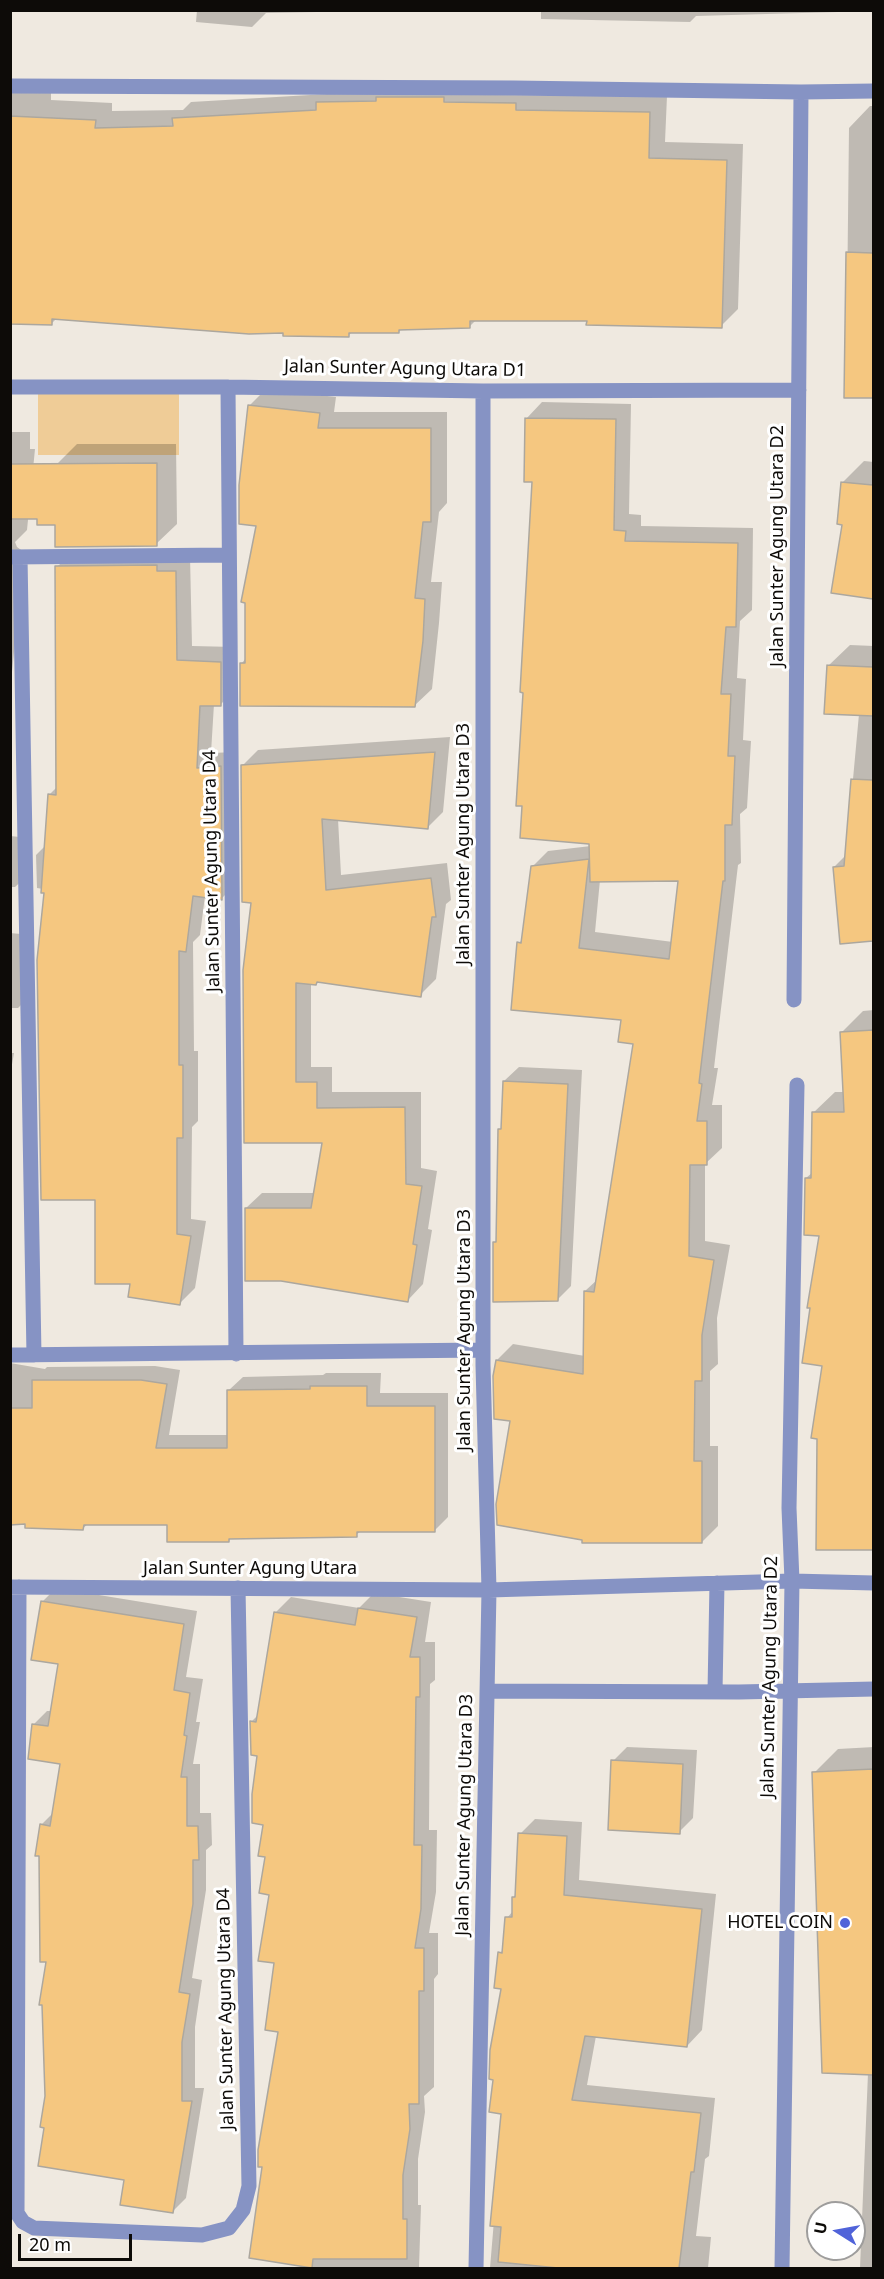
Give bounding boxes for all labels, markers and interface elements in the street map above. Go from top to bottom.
street label: Jalan Sunter Agung Utara D1 [284,356,526,382]
street label: Jalan Sunter Agung Utara D2 [767,425,789,667]
street label: Jalan Sunter Agung Utara D3 [453,723,475,965]
street label: Jalan Sunter Agung Utara D4 [199,750,225,992]
street label: Jalan Sunter Agung Utara D3 [454,1209,476,1451]
street label: Jalan Sunter Agung Utara D2 [757,1556,783,1798]
street label: Jalan Sunter Agung Utara [143,1558,357,1580]
street label: Jalan Sunter Agung Utara D3 [452,1694,478,1936]
street label: Jalan Sunter Agung Utara D4 [213,1888,239,2130]
place label: HOTEL COIN [727,1912,833,1934]
marker: HOTEL COIN [838,1916,852,1930]
north arrow [806,2201,866,2261]
text: U [808,2220,832,2236]
scale bar [21,2222,135,2260]
text: 20 m [29,2232,71,2256]

